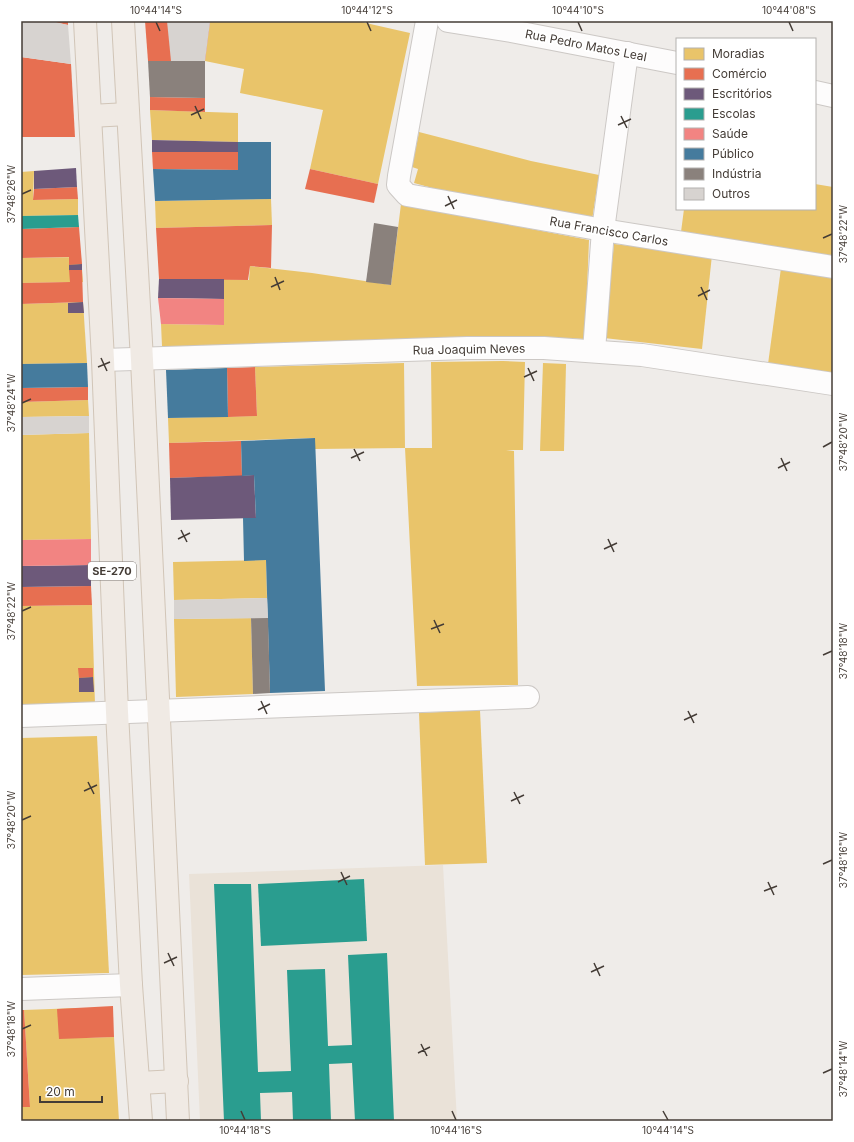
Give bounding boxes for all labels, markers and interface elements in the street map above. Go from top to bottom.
text: 10°44'14"S [130,4,182,16]
text: 10°44'12"S [341,4,393,16]
text: 10°44'10"S [552,4,604,16]
text: 10°44'08"S [762,4,816,16]
street label: Rua Pedro Matos Leal [524,26,648,64]
legend [676,38,816,210]
text: Moradias [712,46,765,61]
text: Comércio [712,66,767,81]
text: Escritórios [712,86,772,101]
text: Escolas [712,106,756,121]
text: Saúde [712,126,748,141]
text: Público [712,146,754,161]
text: 37°48'26"W [5,165,17,223]
text: Indústria [712,166,761,181]
text: Outros [712,186,750,201]
text: 37°48'22"W [837,205,849,263]
street label: Rua Francisco Carlos [549,213,669,249]
street label: Rua Joaquim Neves [413,341,525,357]
text: 37°48'24"W [5,374,17,432]
text: 37°48'20"W [837,413,849,471]
road number: SE-270 [88,562,136,580]
text: 37°48'22"W [5,582,17,640]
text: 37°48'18"W [837,623,849,679]
text: 37°48'20"W [5,791,17,849]
text: 37°48'16"W [837,832,849,888]
text: 37°48'18"W [5,1001,17,1057]
text: 37°48'14"W [837,1041,849,1097]
scale bar [40,1078,102,1104]
text: 20 m [46,1084,75,1099]
text: 10°44'18"S [219,1124,271,1136]
text: 10°44'16"S [430,1124,482,1136]
text: 10°44'14"S [642,1124,694,1136]

